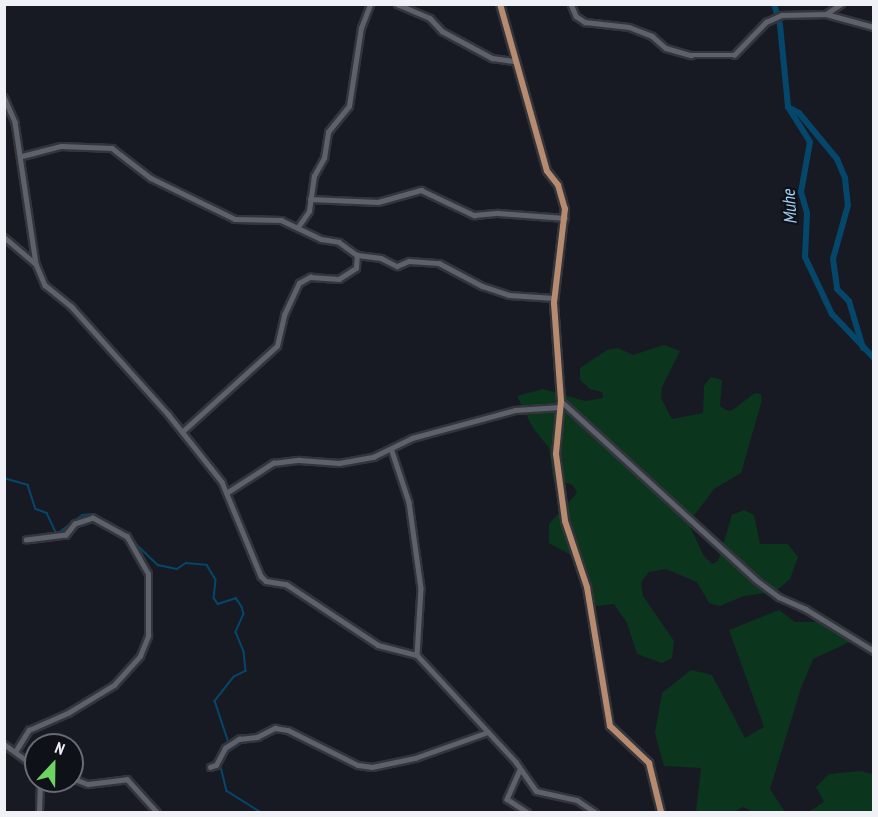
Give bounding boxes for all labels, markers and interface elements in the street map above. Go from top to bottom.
water label: Muhe [778,189,802,225]
north arrow [24,733,84,793]
text: N [52,737,68,759]

